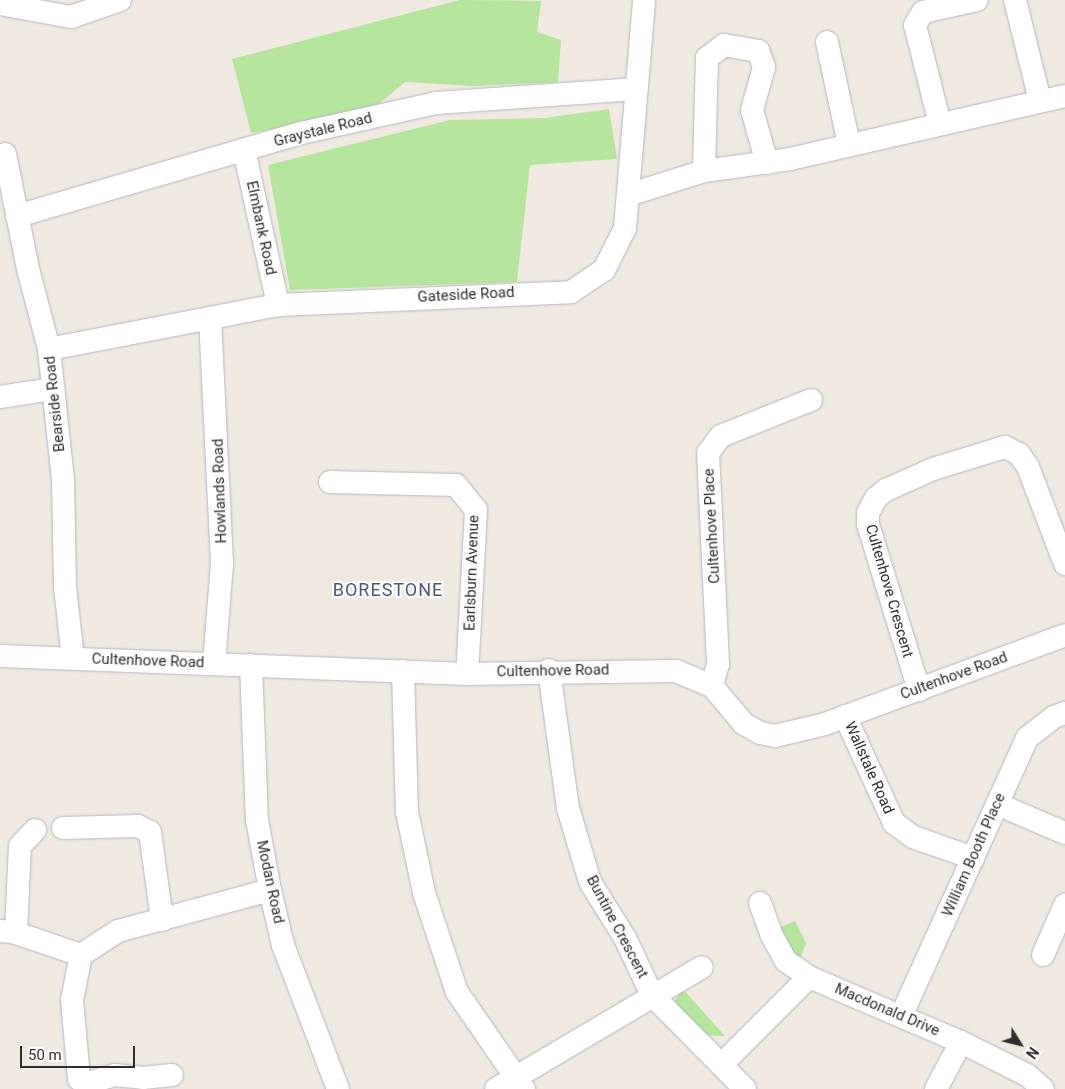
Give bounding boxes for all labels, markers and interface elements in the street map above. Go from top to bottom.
street label: Graystale Road [272,109,374,151]
street label: Elmbank Road [242,179,280,277]
street label: Gateside Road [417,283,515,307]
street label: Bearside Road [41,355,69,453]
street label: Howlands Road [209,438,231,544]
street label: Cultenhove Place [700,468,724,584]
street label: Earlsburn Avenue [461,515,483,631]
street label: Cultenhove Crescent [861,522,917,660]
district label: BORESTONE [332,579,444,601]
street label: Cultenhove Road [898,648,1010,704]
street label: Cultenhove Road [91,650,205,672]
street label: Cultenhove Road [496,661,610,681]
street label: Wallstale Road [841,719,897,817]
street label: William Booth Place [939,790,1009,920]
street label: Modan Road [252,839,288,925]
street label: Buntine Crescent [582,873,652,981]
street label: Macdonald Drive [832,980,942,1040]
north arrow [995,1019,1045,1069]
scale bar [22,1036,138,1068]
text: N [1023,1044,1042,1062]
text: 50 m [28,1046,62,1064]

